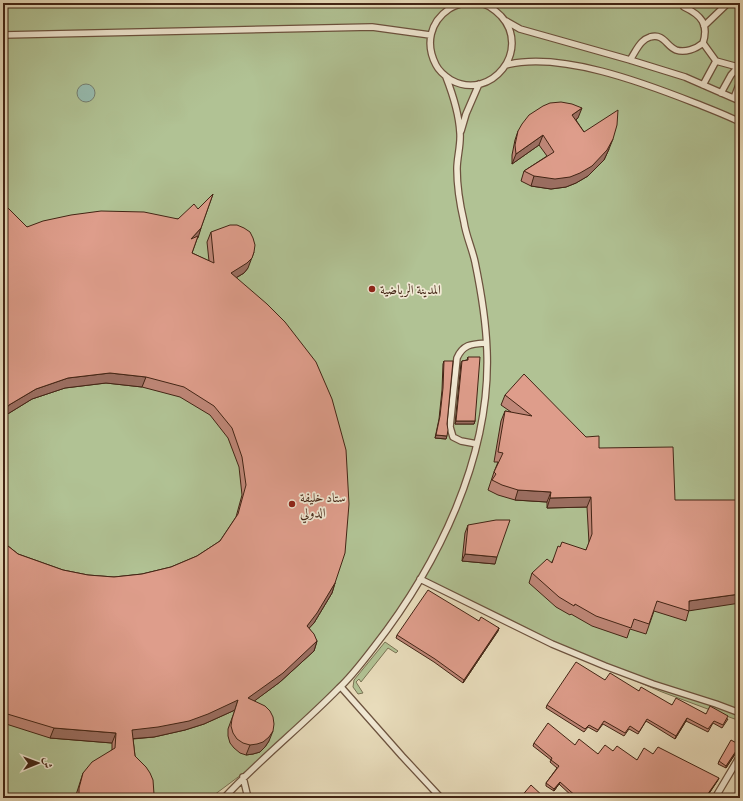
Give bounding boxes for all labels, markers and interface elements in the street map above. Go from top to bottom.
place label: المدينة الرياضية [380,282,441,298]
marker: المدينة الرياضية [367,284,377,294]
place label: ستاد خليفة الدولي [300,490,346,524]
marker: ستاد خليفة الدولي [287,499,297,509]
north arrow [18,743,58,783]
text: ش [41,757,54,768]

